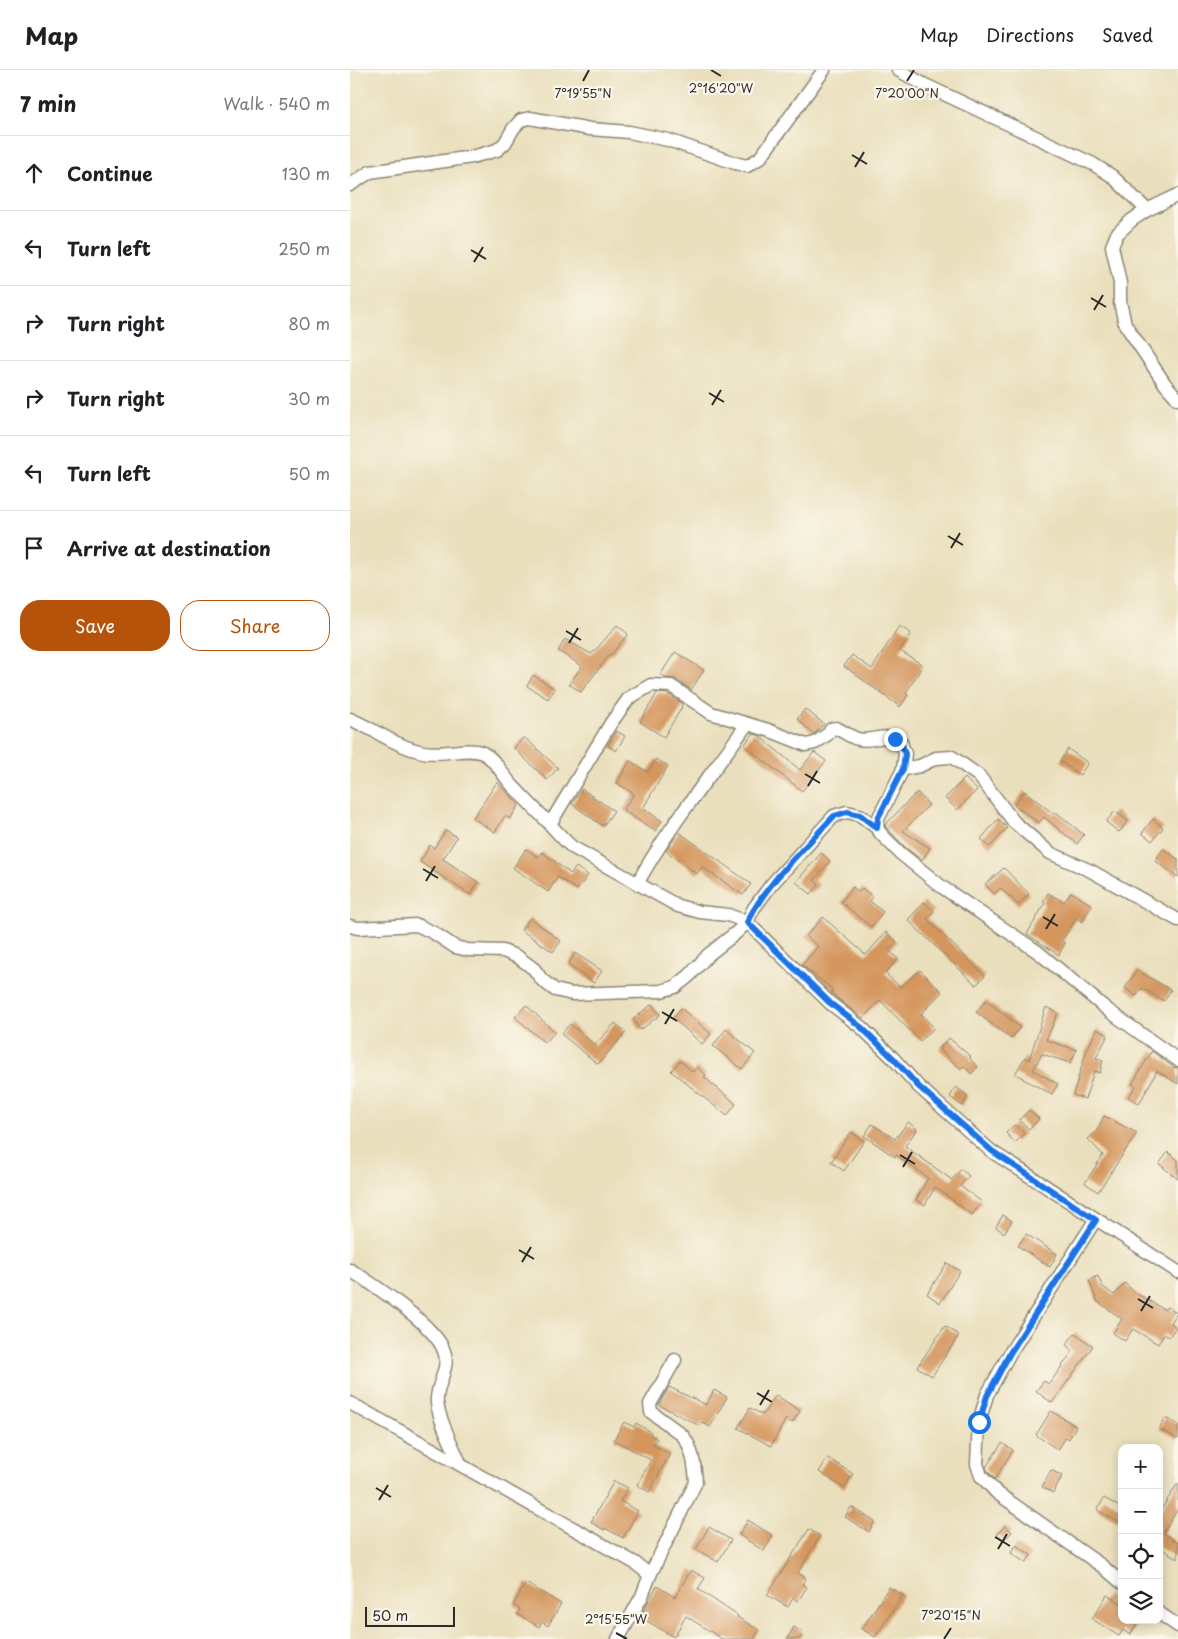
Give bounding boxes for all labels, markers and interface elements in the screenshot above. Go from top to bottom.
text: Map [25,17,78,53]
text: Map [920,21,958,48]
text: Directions [986,21,1074,48]
text: Saved [1102,21,1153,48]
text: 2°16'20"W [689,79,754,97]
text: 7°19'55"N [554,84,612,102]
text: 7°20'00"N [875,84,939,102]
text: 7 min [20,87,76,119]
text: Walk · 540 m [224,91,330,115]
icon: ahead [20,159,48,187]
text: Continue [67,159,153,187]
text: 130 m [282,161,330,185]
icon: left [20,234,48,262]
text: Turn left [67,234,151,262]
text: 250 m [279,236,330,260]
icon: right [20,309,48,337]
text: Turn right [67,309,165,337]
text: 80 m [288,311,330,335]
icon: right [20,384,48,412]
text: Turn right [67,384,165,412]
text: 30 m [288,386,330,410]
icon: left [20,459,48,487]
text: Turn left [67,459,151,487]
text: 50 m [289,461,330,485]
icon: arrive [20,534,48,562]
text: Arrive at destination [67,534,271,562]
button: Save [20,600,170,651]
button: Share [180,600,330,651]
route end [884,728,907,751]
route start [968,1411,991,1434]
map controls [1118,1444,1163,1624]
button: + [1118,1444,1163,1489]
button: − [1118,1489,1163,1534]
button: locate [1118,1534,1163,1579]
button: layers [1118,1579,1163,1624]
scale bar [365,1604,455,1627]
text: 50 m [372,1605,408,1626]
text: 7°20'15"N [921,1606,981,1624]
text: 2°15'55"W [585,1610,648,1628]

